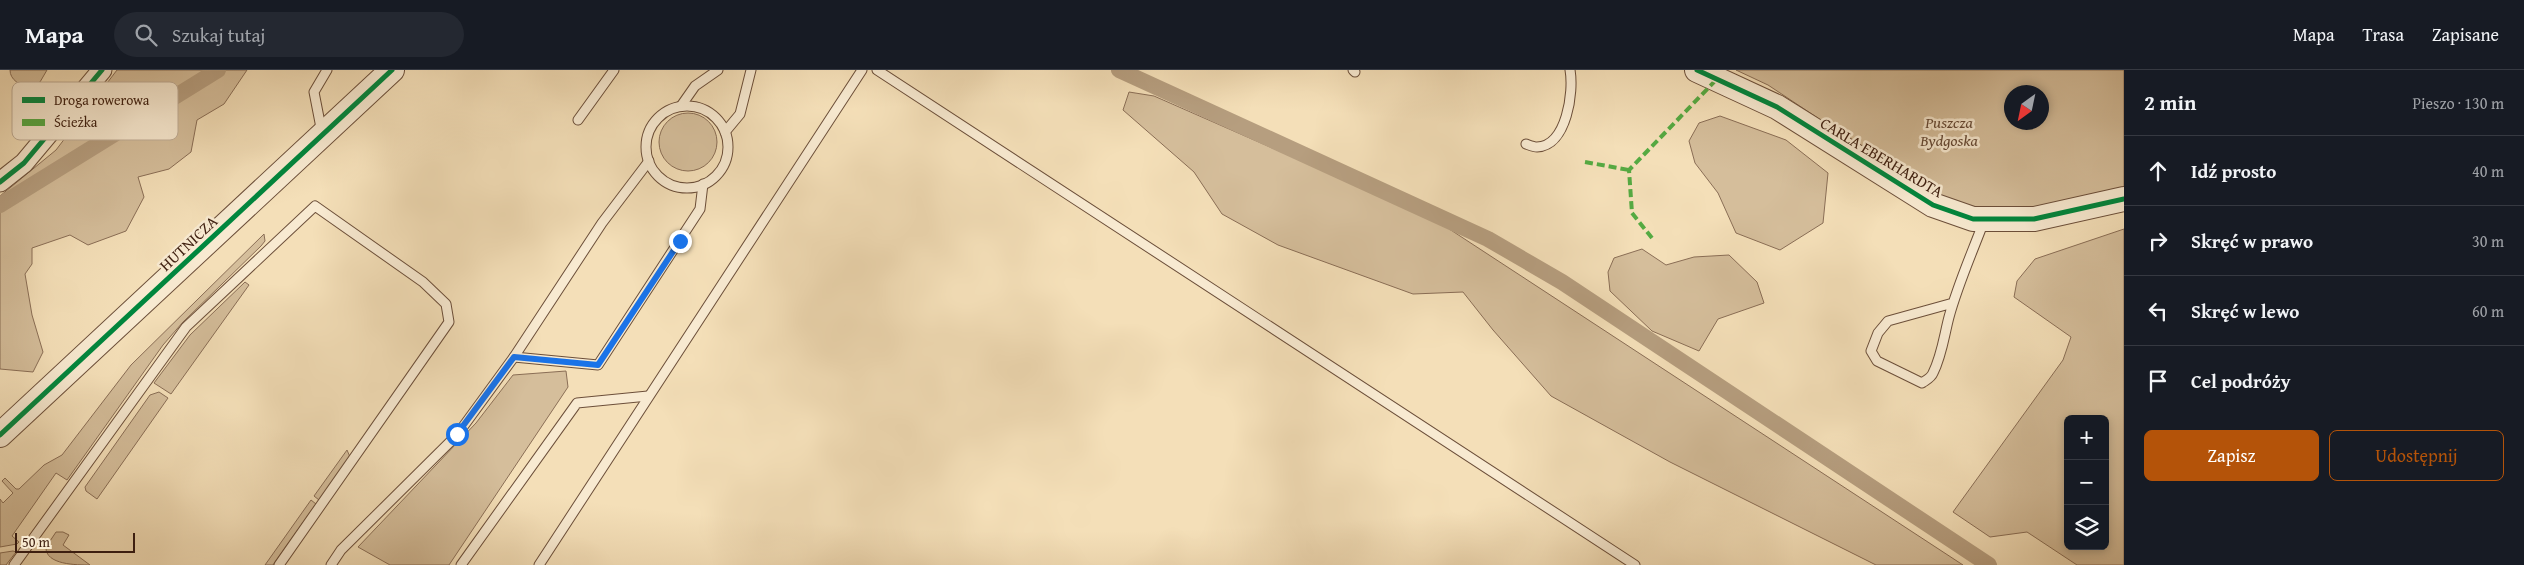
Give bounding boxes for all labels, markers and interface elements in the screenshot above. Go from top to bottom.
search box [114,12,464,57]
text: Mapa [25,17,84,52]
icon: search [132,21,160,49]
text: Szukaj tutaj [172,21,265,49]
text: Mapa [2293,21,2334,48]
text: Trasa [2362,21,2404,48]
text: Zapisane [2432,21,2499,48]
legend [12,82,178,140]
north arrow [2004,85,2049,130]
text: 2 min [2144,87,2196,118]
text: Droga rowerowa [54,90,150,110]
text: Pieszo · 130 m [2412,91,2504,115]
park label: Puszcza Bydgoska [1919,110,1978,152]
street label: CARLA EBERHARDTA [1816,111,1948,203]
text: Ścieżka [54,112,98,132]
icon: ahead [2144,157,2172,185]
text: Idź prosto [2191,157,2276,185]
text: 40 m [2472,159,2504,183]
street label: HUTNICZA [153,209,223,276]
icon: right [2144,227,2172,255]
text: Skręć w prawo [2191,227,2313,255]
text: 30 m [2472,229,2504,253]
route end [669,230,692,253]
icon: left [2144,297,2172,325]
text: Skręć w lewo [2191,297,2299,325]
text: 60 m [2472,299,2504,323]
icon: arrive [2144,367,2172,395]
text: Cel podróży [2191,367,2291,395]
map controls [2064,415,2109,550]
button: + [2064,415,2109,460]
route start [446,423,469,446]
button: Zapisz [2144,430,2319,481]
button: Udostępnij [2329,430,2504,481]
button: − [2064,460,2109,505]
button: layers [2064,505,2109,550]
scale bar [15,530,135,553]
text: 50 m [22,532,50,552]

